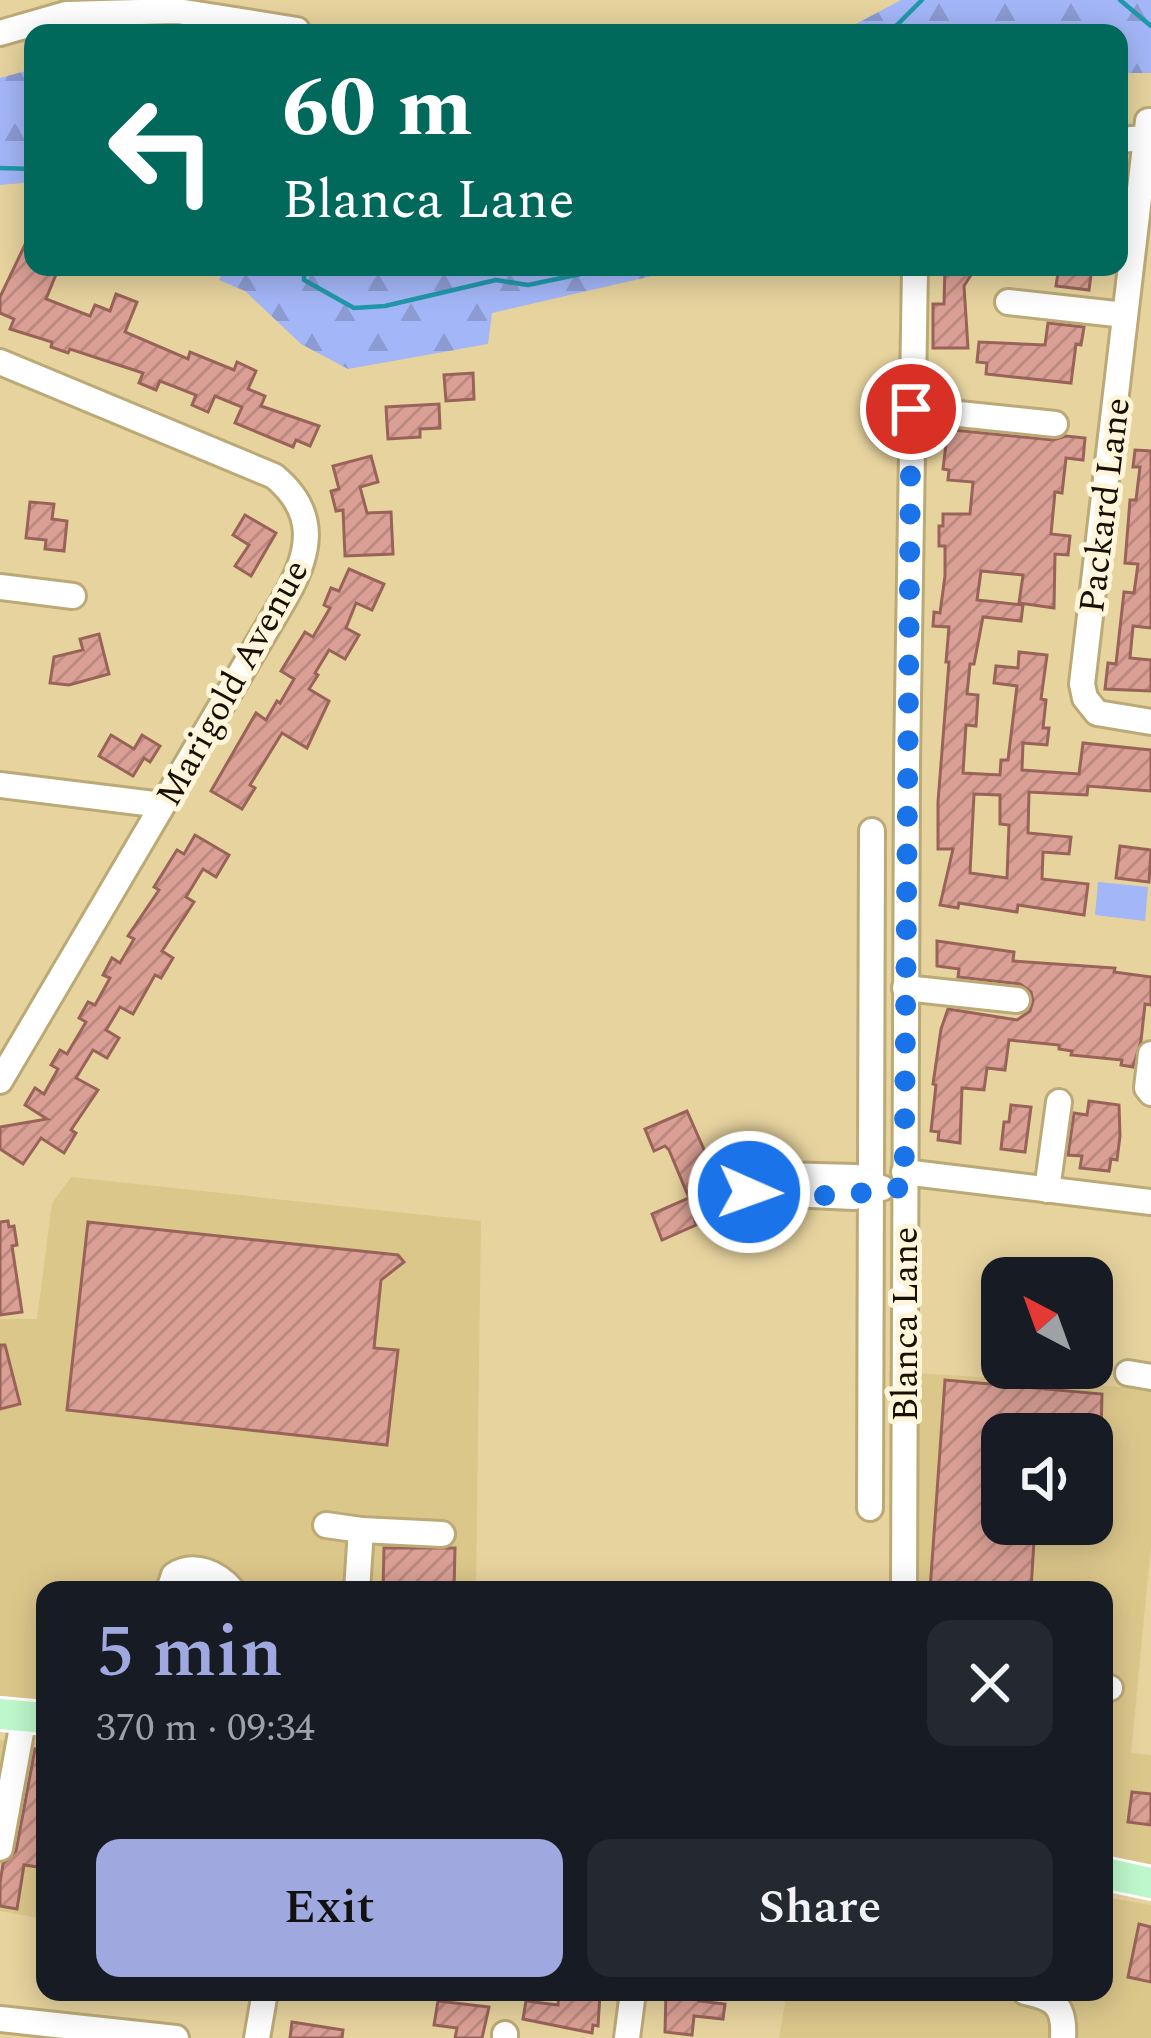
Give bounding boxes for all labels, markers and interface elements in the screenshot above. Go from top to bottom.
text: 60 m [282,45,473,173]
icon: left [84,72,240,228]
text: Blanca Lane [282,160,575,242]
pin [860,358,962,460]
icon: arrive [878,376,944,442]
street label: Packard Lane [1065,395,1146,616]
street label: Marigold Avenue [142,550,324,817]
position arrow [686,1129,812,1255]
street label: Blanca Lane [879,1226,934,1422]
north arrow [981,1257,1113,1389]
map controls [981,1257,1113,1545]
button: sound [981,1413,1113,1545]
text: 5 min [96,1599,283,1708]
button: close [927,1620,1053,1746]
text: 370 m · 09:34 [96,1699,315,1758]
button: Exit [96,1839,563,1977]
button: Share [587,1839,1053,1977]

